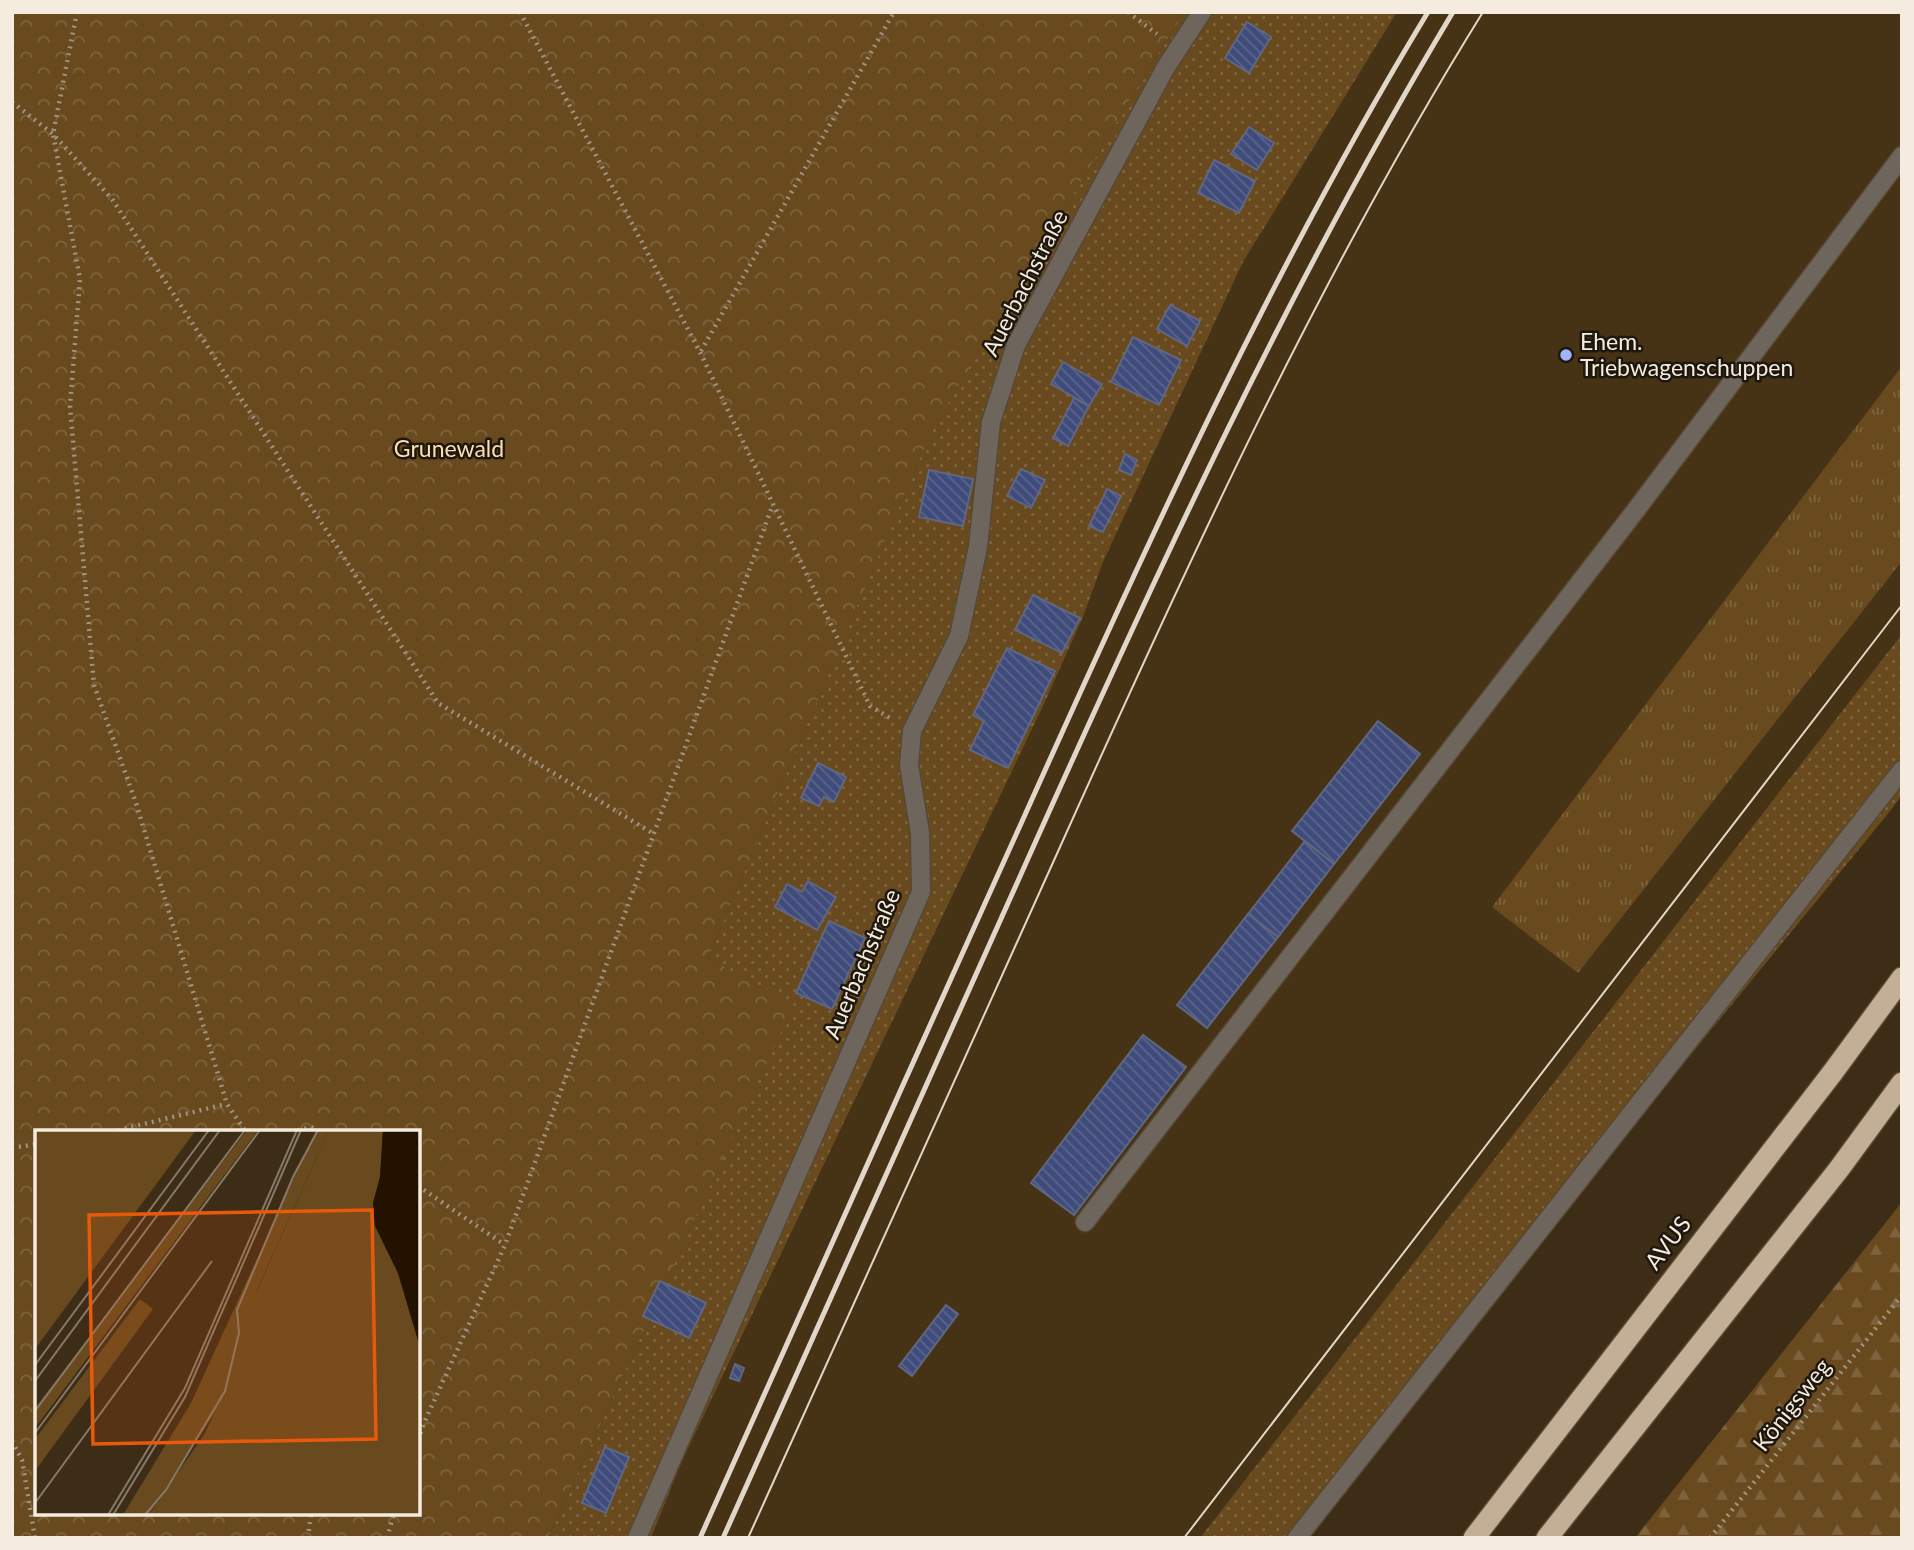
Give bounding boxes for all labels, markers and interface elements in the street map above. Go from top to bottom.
street label: Auerbachstraße [975,205,1073,360]
place label: Ehem. Triebwagenschuppen [1580,327,1793,381]
marker: Ehem. Triebwagenschuppen [1558,347,1574,363]
park label: Grunewald [394,434,504,462]
street label: Auerbachstraße [817,884,905,1043]
inset map [35,1130,420,1515]
street label: AVUS [1638,1210,1696,1275]
street label: Königsweg [1746,1353,1836,1456]

